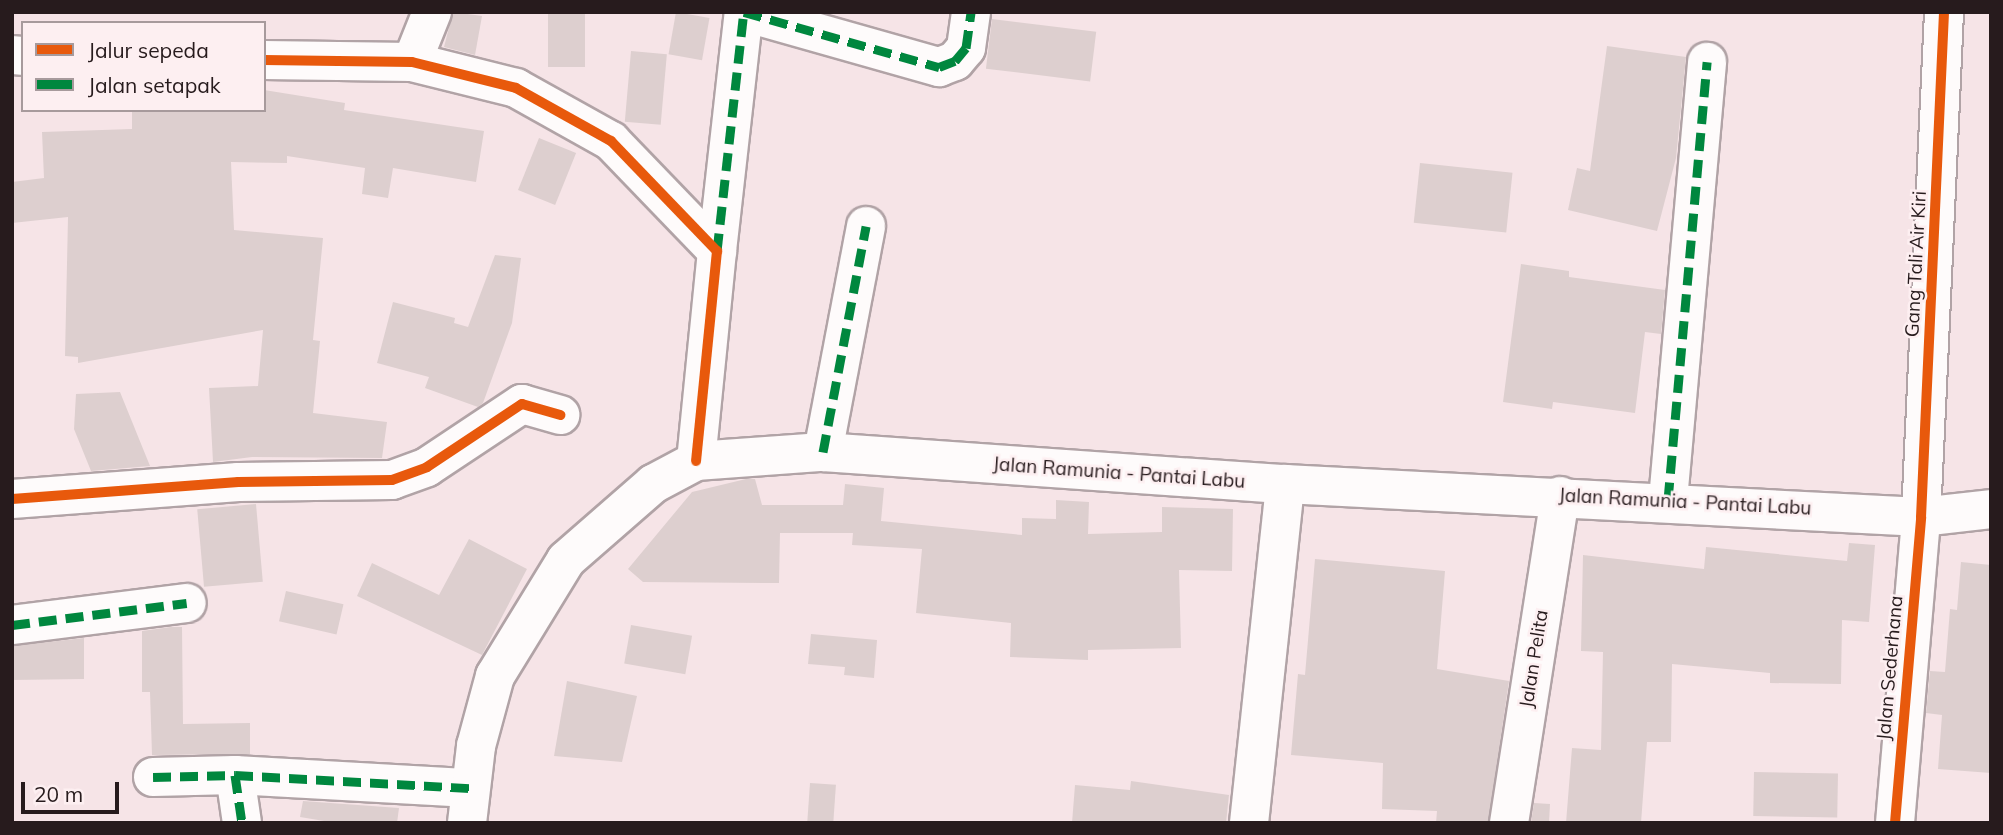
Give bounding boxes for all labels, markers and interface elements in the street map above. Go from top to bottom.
legend [21,21,266,112]
text: Jalur sepeda [88,37,209,63]
text: Jalan setapak [88,72,221,98]
street label: Gang Tali Air Kiri [1901,190,1931,338]
street label: Jalan Ramunia - Pantai Labu [992,453,1246,493]
street label: Jalan Ramunia - Pantai Labu [1558,484,1812,520]
street label: Jalan Sederhana [1872,595,1908,741]
street label: Jalan Pelita [1515,608,1553,710]
scale bar [24,768,122,812]
text: 20 m [34,781,83,807]

